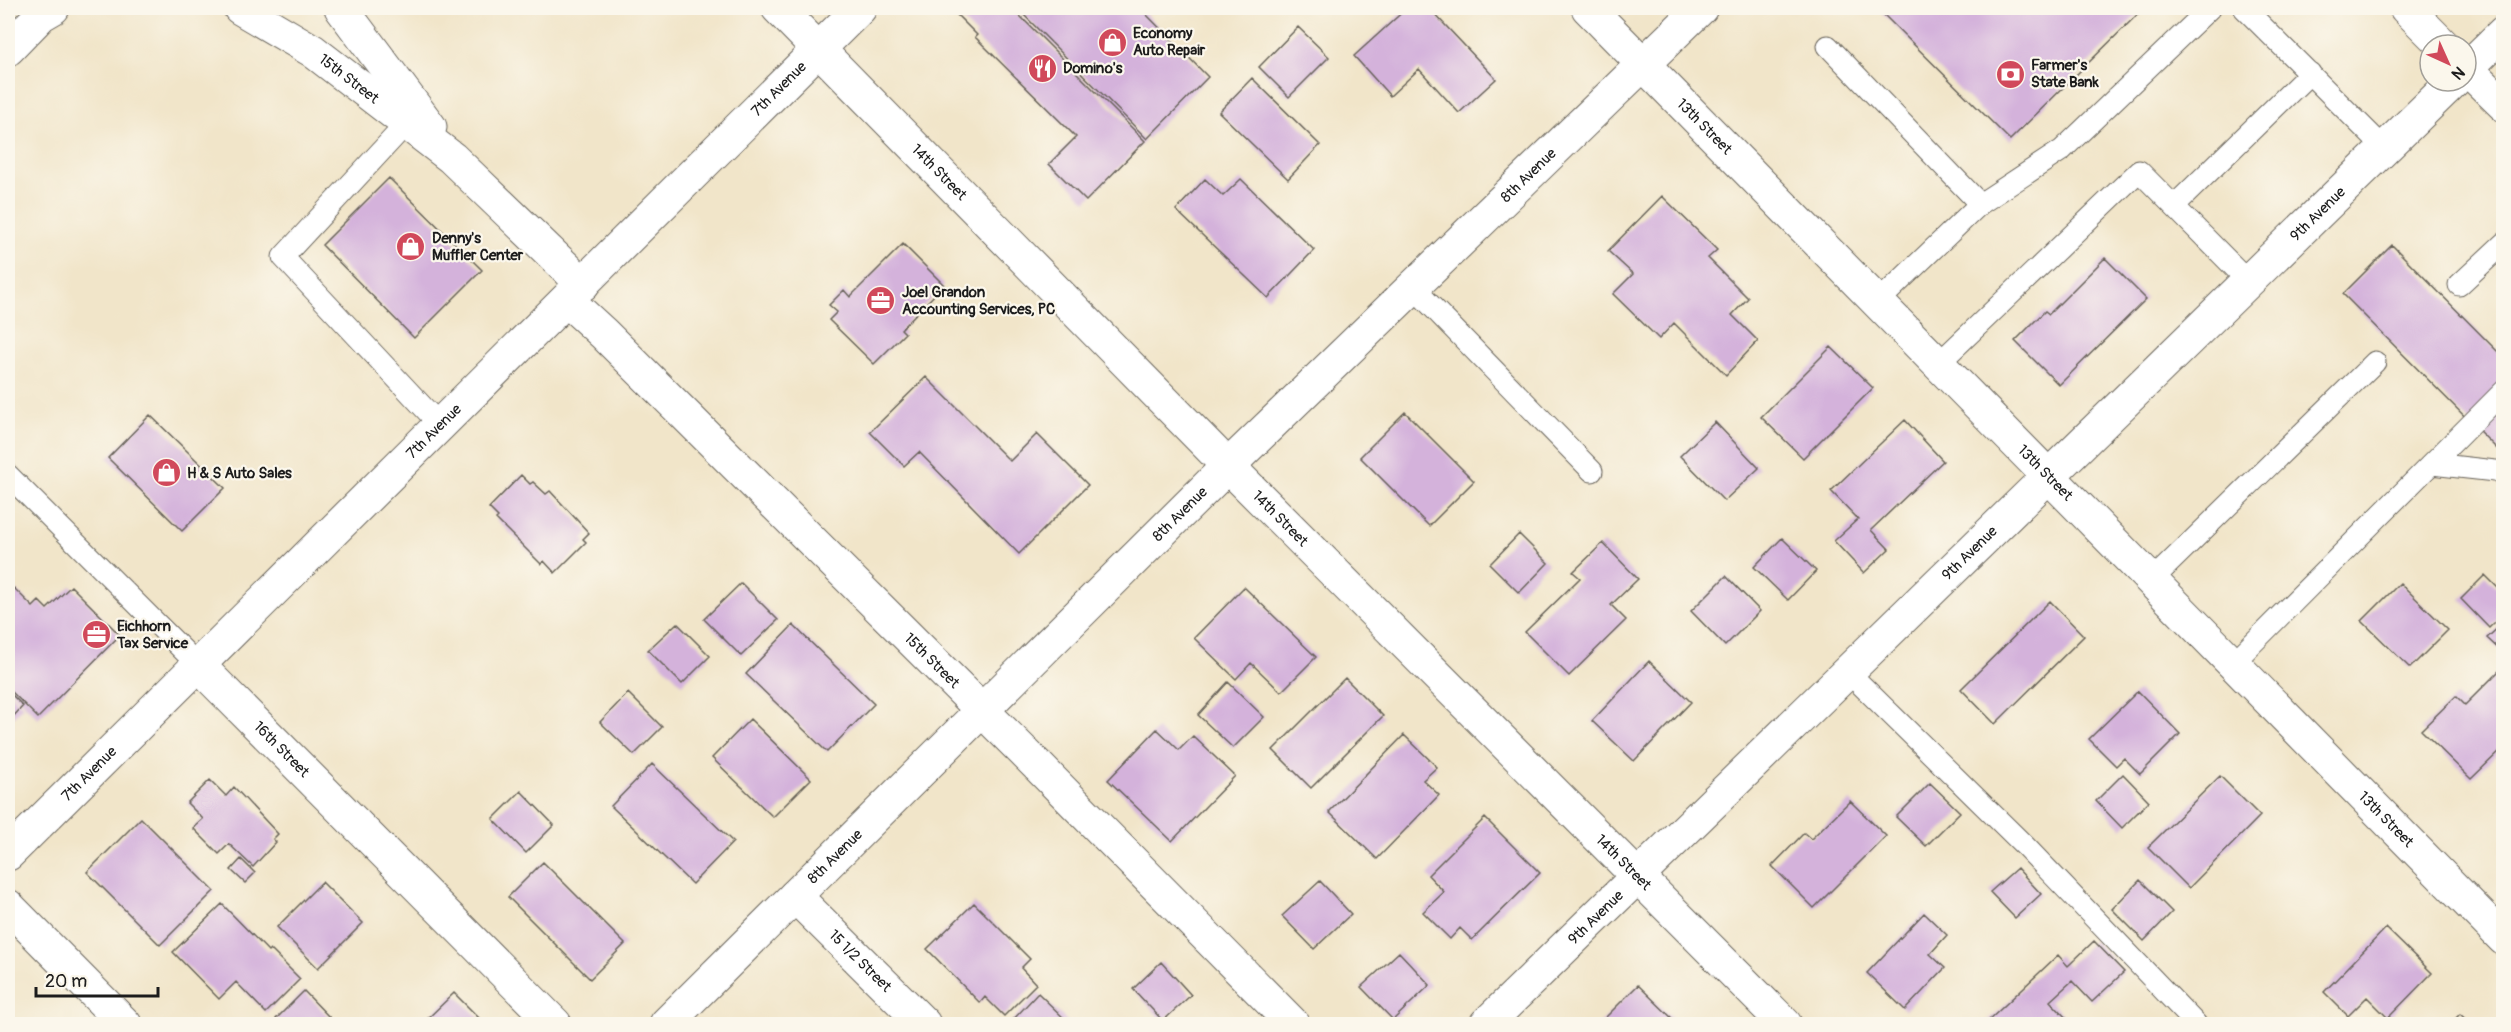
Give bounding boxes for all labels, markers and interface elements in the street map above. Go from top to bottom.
place label: Economy Auto Repair [1133,24,1206,60]
shop icon: Economy Auto Repair [1096,26,1128,58]
north arrow [2418,33,2478,93]
street label: 15th Street [315,50,383,109]
restaurant icon: Domino's [1026,52,1058,84]
place label: Farmer's State Bank [2031,56,2100,92]
street label: 7th Avenue [747,57,811,121]
bank icon: Farmer's State Bank [1994,58,2026,90]
place label: Domino's [1063,59,1123,78]
text: N [2447,62,2469,84]
street label: 13th Street [1672,95,1737,159]
street label: 14th Street [907,140,971,205]
street label: 8th Avenue [1497,144,1561,207]
street label: 9th Avenue [2286,182,2350,246]
place label: Denny's Muffler Center [432,229,524,265]
shop icon: Denny's Muffler Center [395,231,427,263]
place label: Joel Grandon Accounting Services, PC [902,283,1055,319]
office icon: Joel Grandon Accounting Services, PC [865,285,897,317]
street label: 7th Avenue [402,400,466,463]
street label: 13th Street [2013,441,2077,506]
shop icon: H & S Auto Sales [150,457,182,489]
place label: H & S Auto Sales [187,464,292,483]
street label: 8th Avenue [1149,482,1212,546]
street label: 14th Street [1248,487,1313,551]
street label: 9th Avenue [1938,522,2002,585]
place label: Eichhorn Tax Service [116,617,189,653]
office icon: Eichhorn Tax Service [80,619,112,651]
street label: 15th Street [900,629,964,693]
street label: 16th Street [249,717,314,782]
street label: 7th Avenue [58,742,121,806]
street label: 13th Street [2354,787,2418,852]
street label: 8th Avenue [804,825,867,888]
street label: 14th Street [1591,831,1656,895]
street label: 9th Avenue [1564,886,1628,949]
street label: 15 1/2 Street [825,926,896,997]
scale bar [36,960,158,998]
text: 20 m [45,970,87,993]

